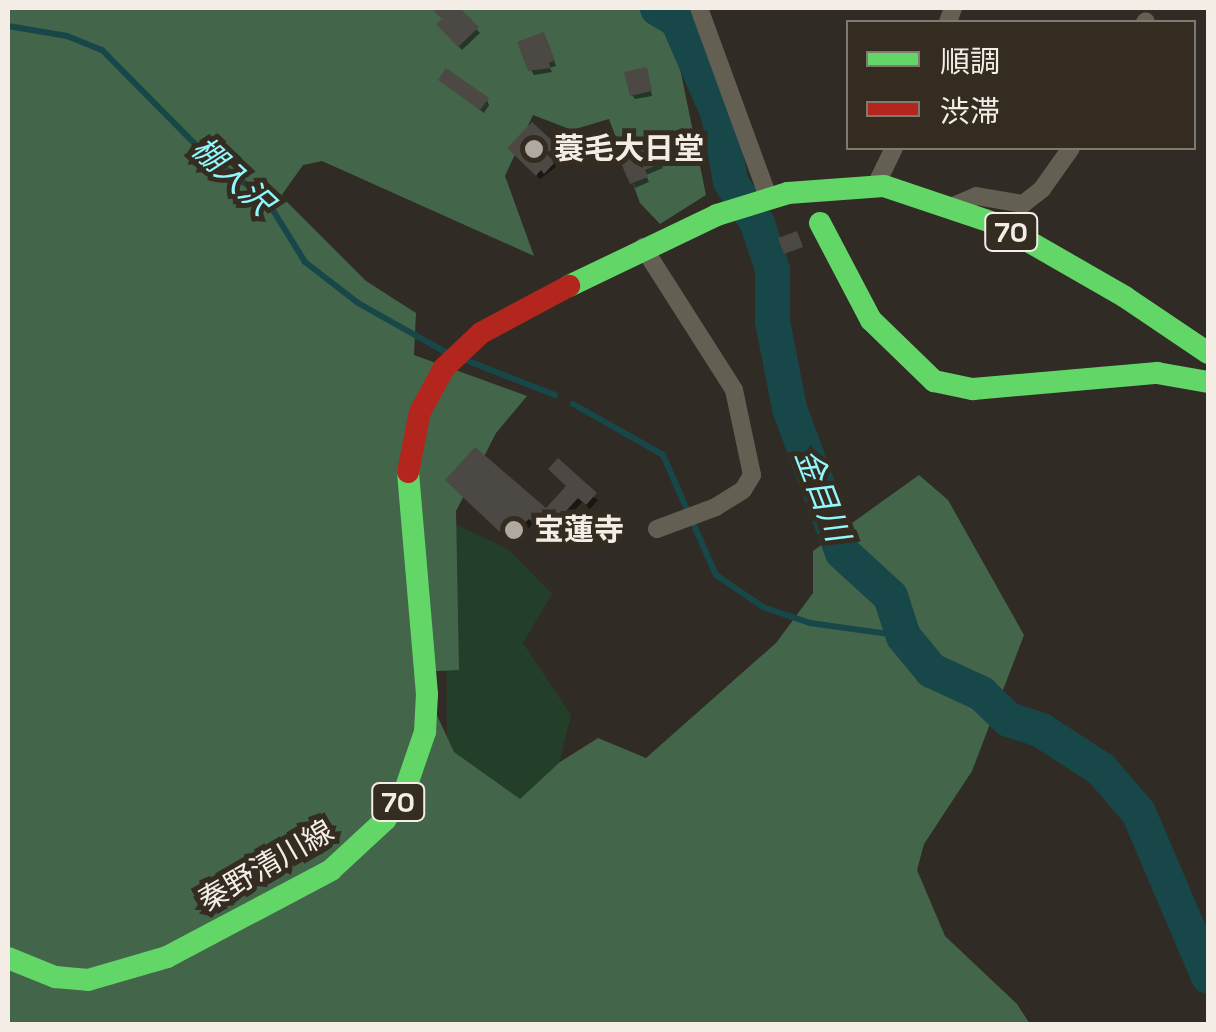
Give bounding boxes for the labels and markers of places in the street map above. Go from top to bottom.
place label: 蓑毛大日堂 [554,131,704,167]
marker: 蓑毛大日堂 [523,138,545,160]
place label: 宝蓮寺 [534,512,624,548]
marker: 宝蓮寺 [503,519,525,541]

